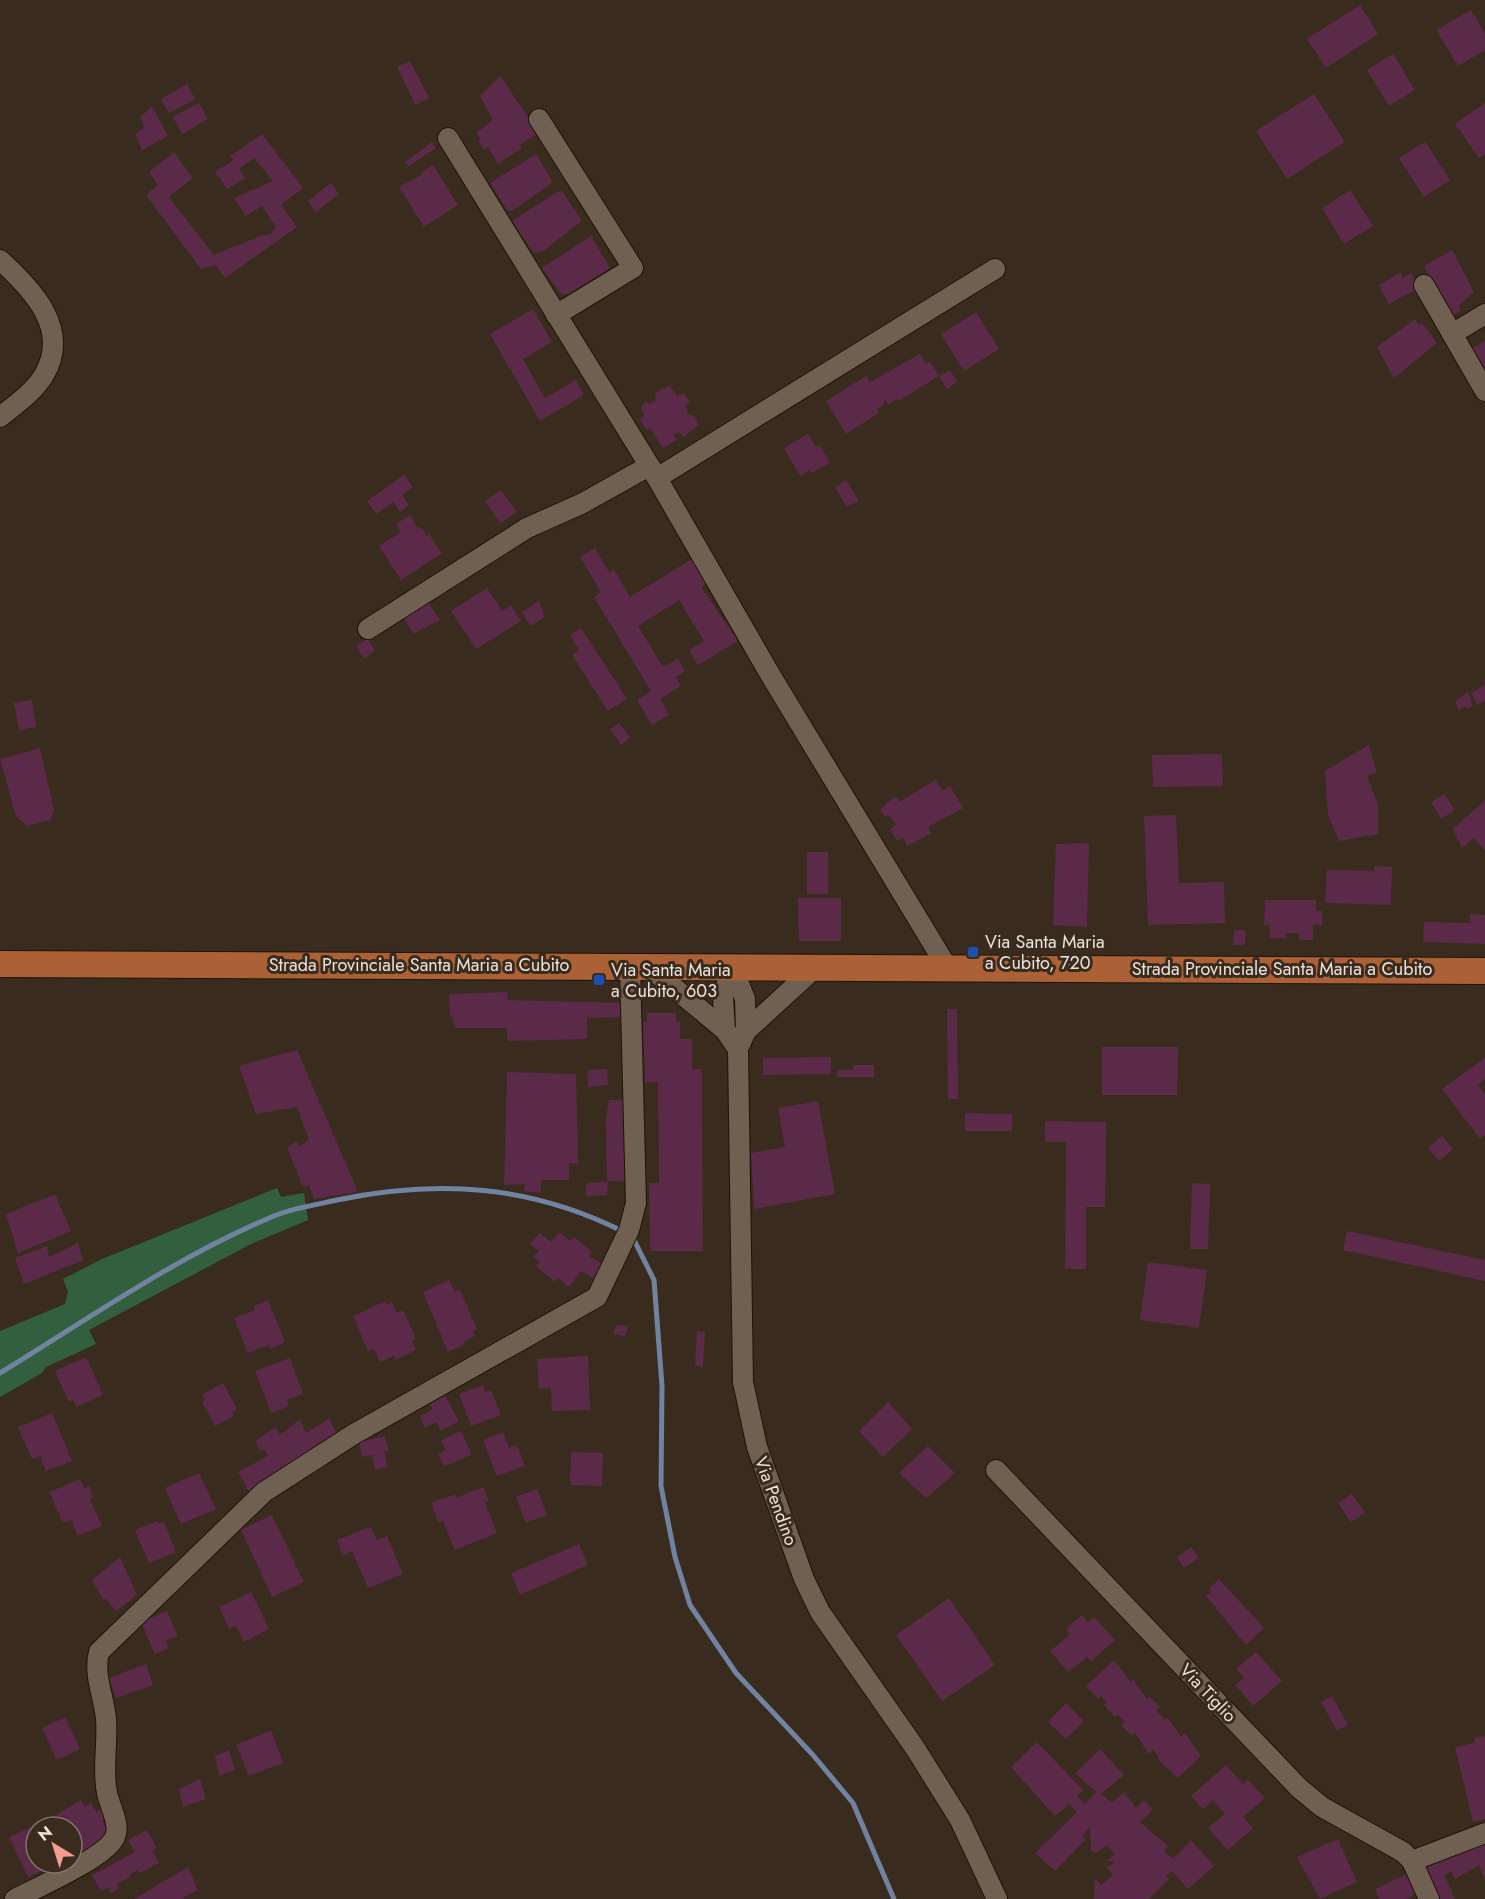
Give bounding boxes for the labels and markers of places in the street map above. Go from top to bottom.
place label: Via Santa Maria a Cubito, 720 [985,929,1105,976]
marker: Via Santa Maria a Cubito, 720 [966,945,980,959]
place label: Via Santa Maria a Cubito, 603 [611,957,731,1004]
marker: Via Santa Maria a Cubito, 603 [592,973,606,987]

